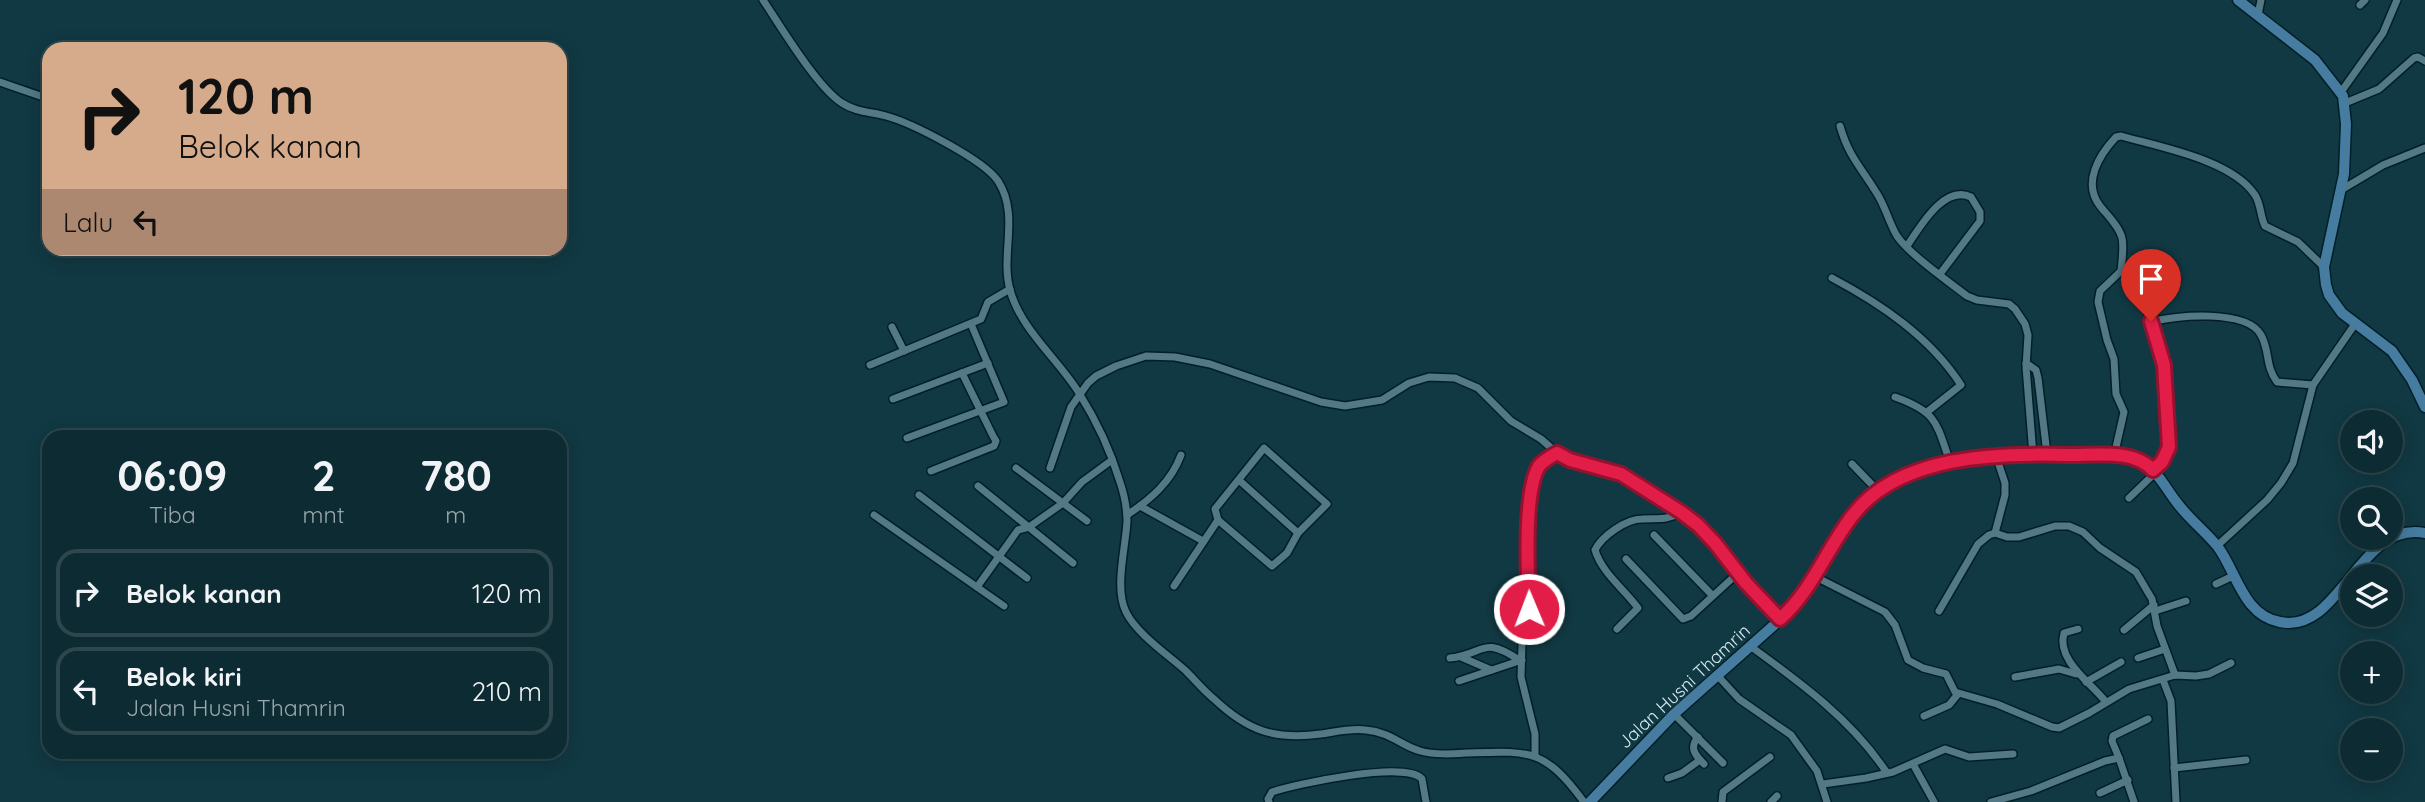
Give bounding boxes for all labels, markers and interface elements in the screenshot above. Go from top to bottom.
text: 120 m [178,65,314,126]
icon: right [63,70,154,161]
text: Belok kanan [178,126,362,166]
icon: left [127,203,165,241]
text: Lalu [63,206,113,239]
pin [2121,249,2181,321]
icon: arrive [2132,260,2170,298]
map controls [2340,410,2403,781]
button: sound [2340,410,2403,473]
text: 06:09 [117,449,227,502]
text: 2 [312,449,336,502]
text: 780 [420,449,492,502]
button: search [2340,487,2403,550]
text: Tiba [149,500,196,529]
text: mnt [303,500,345,529]
text: m [445,500,466,529]
button: layers [2340,564,2403,627]
position arrow [1492,572,1566,646]
icon: right [67,574,105,612]
text: Belok kanan [126,577,282,610]
text: 120 m [472,577,542,610]
street label: Jalan Husni Thamrin [1613,619,1755,753]
button: + [2340,641,2403,704]
text: Belok kiri [126,660,242,693]
icon: left [67,672,105,710]
text: 210 m [472,675,542,708]
text: Jalan Husni Thamrin [126,693,346,722]
button: − [2340,718,2403,781]

